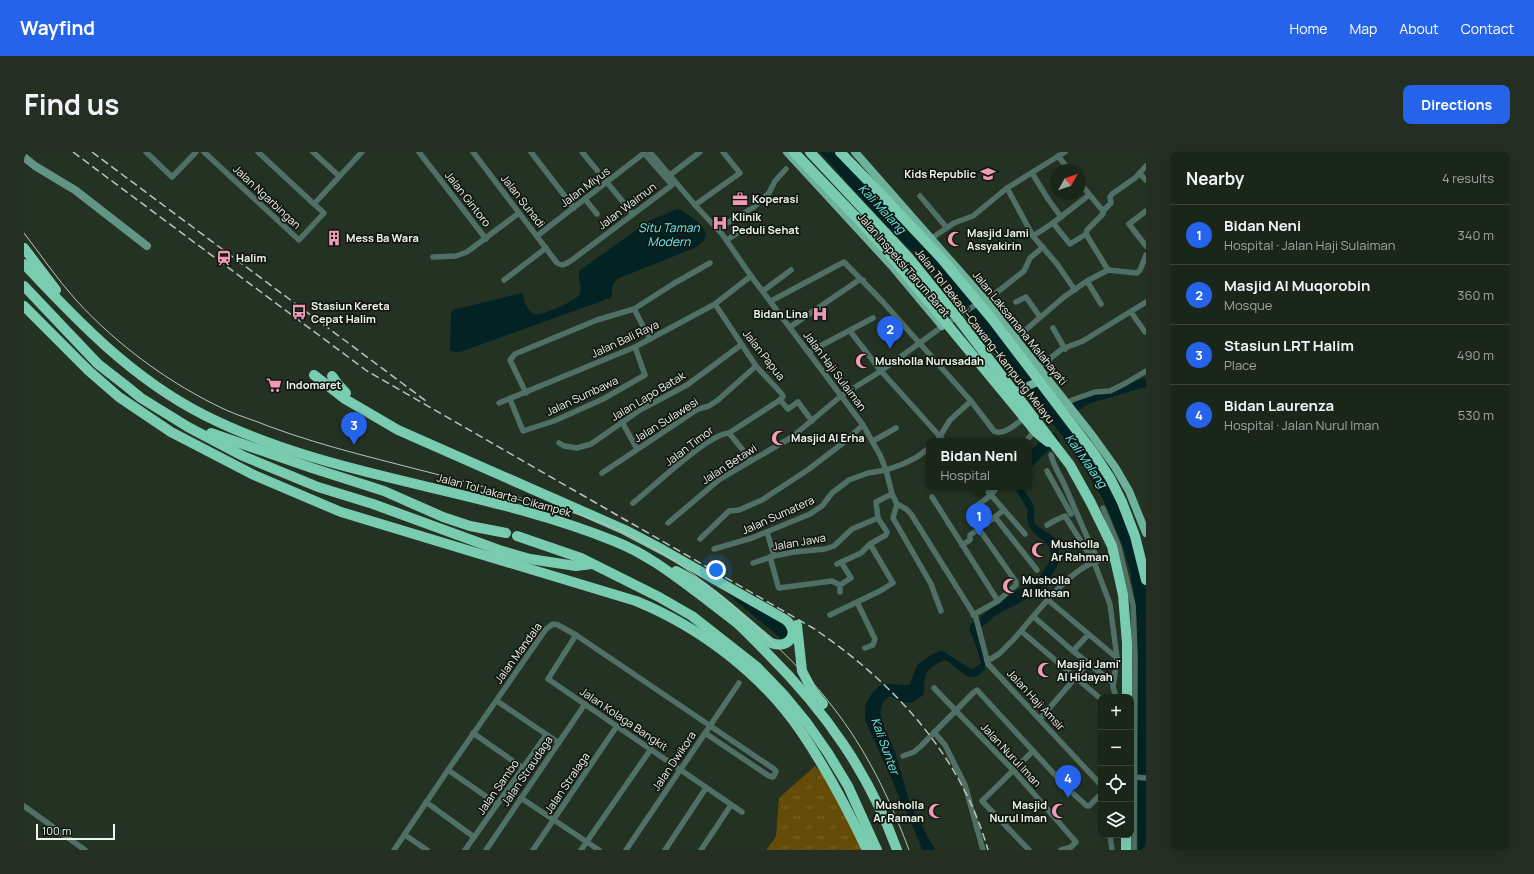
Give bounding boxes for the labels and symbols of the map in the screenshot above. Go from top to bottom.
street label: Jalan Ngarbingan [230,161,304,232]
street label: Jalan Miyus [557,163,613,210]
north arrow [1050,164,1086,200]
school or university icon: Kids Republic [979,165,997,183]
place label: Kids Republic [904,166,976,181]
street label: Jalan Gintoro [442,168,495,230]
street label: Jalan Suhadi [498,171,549,230]
street label: Jalan Waimun [594,179,659,233]
water label: Kali Malang [855,180,910,238]
office icon: Koperasi [731,190,749,208]
place label: Koperasi [752,191,799,206]
place label: Klinik Peduli Sehat [732,209,800,237]
street label: Jalan Inspeksi Tarum Barat [855,209,954,320]
hospital icon: Klinik Peduli Sehat [711,214,729,232]
water label: Situ Taman Modern [638,219,701,250]
place label: Masjid Jami Assyakirin [967,225,1029,253]
building icon: Mess Ba Wara [325,229,343,247]
place label: Mess Ba Wara [346,230,419,245]
mosque icon: Masjid Jami Assyakirin [946,230,964,248]
street label: Jalan Tol Bekasi–Cawang–Kampung Melayu [912,245,1058,426]
station icon: Halim [215,249,233,267]
place label: Halim [236,250,266,265]
street label: Jalan Laksamana Malahayati [970,267,1071,388]
place label: Stasiun Kereta Cepat Halim [311,298,390,326]
bus stop icon: Stasiun Kereta Cepat Halim [290,303,308,321]
hospital icon: Bidan Lina [811,305,829,323]
place label: Bidan Lina [754,306,808,321]
street label: Jalan Bali Raya [588,316,661,361]
pin: 2 [877,316,903,349]
street label: Jalan Papua [740,326,789,383]
street label: Jalan Haji Sulaiman [800,328,870,414]
mosque icon: Musholla Nurusadah [854,352,872,370]
place label: Musholla Nurusadah [875,353,984,368]
street label: Jalan Lapo Batak [608,367,688,424]
street label: Jalan Sumbawa [543,372,620,419]
supermarket icon: Indomaret [265,376,283,394]
place label: Indomaret [286,377,342,392]
street label: Jalan Sulawesi [631,394,701,445]
pin: 3 [341,412,367,445]
street label: Jalan Timor [661,422,716,469]
mosque icon: Masjid Al Erha [770,429,788,447]
place label: Masjid Al Erha [791,430,865,445]
water label: Kali Malang [1062,430,1112,492]
street label: Jalan Betawi [698,440,759,487]
street label: Jalan Tol Jakarta–Cikampek [435,469,573,520]
street label: Jalan Sumatera [739,492,816,537]
pin: 1 [966,503,992,536]
street label: Jalan Jawa [771,529,827,554]
place label: Musholla Ar Rahman [1051,536,1109,564]
mosque icon: Musholla Ar Rahman [1030,541,1048,559]
your location [706,560,726,580]
place label: Musholla Al Ikhsan [1022,572,1070,600]
mosque icon: Musholla Al Ikhsan [1001,577,1019,595]
street label: Jalan Mandala [490,619,545,686]
place label: Masjid Jami' Al Hidayah [1057,656,1121,684]
mosque icon: Masjid Jami' Al Hidayah [1036,661,1054,679]
street label: Jalan Haji Amsir [1004,666,1069,733]
street label: Jalan Kolaga Bangkit [577,684,671,754]
water label: Kali Sunter [867,715,904,778]
street label: Jalan Nurul Iman [978,719,1045,790]
street label: Jalan Dwikora [648,728,699,793]
street label: Jalan Straudaga [498,733,556,809]
street label: Jalan Stralaga [541,749,593,816]
street label: Jalan Sambo [473,756,522,817]
pin: 4 [1055,765,1081,798]
place label: Musholla Ar Raman [873,797,924,825]
place label: Masjid Nurul Iman [989,797,1047,825]
mosque icon: Musholla Ar Raman [927,802,945,820]
mosque icon: Masjid Nurul Iman [1050,802,1068,820]
scale bar [36,822,115,841]

